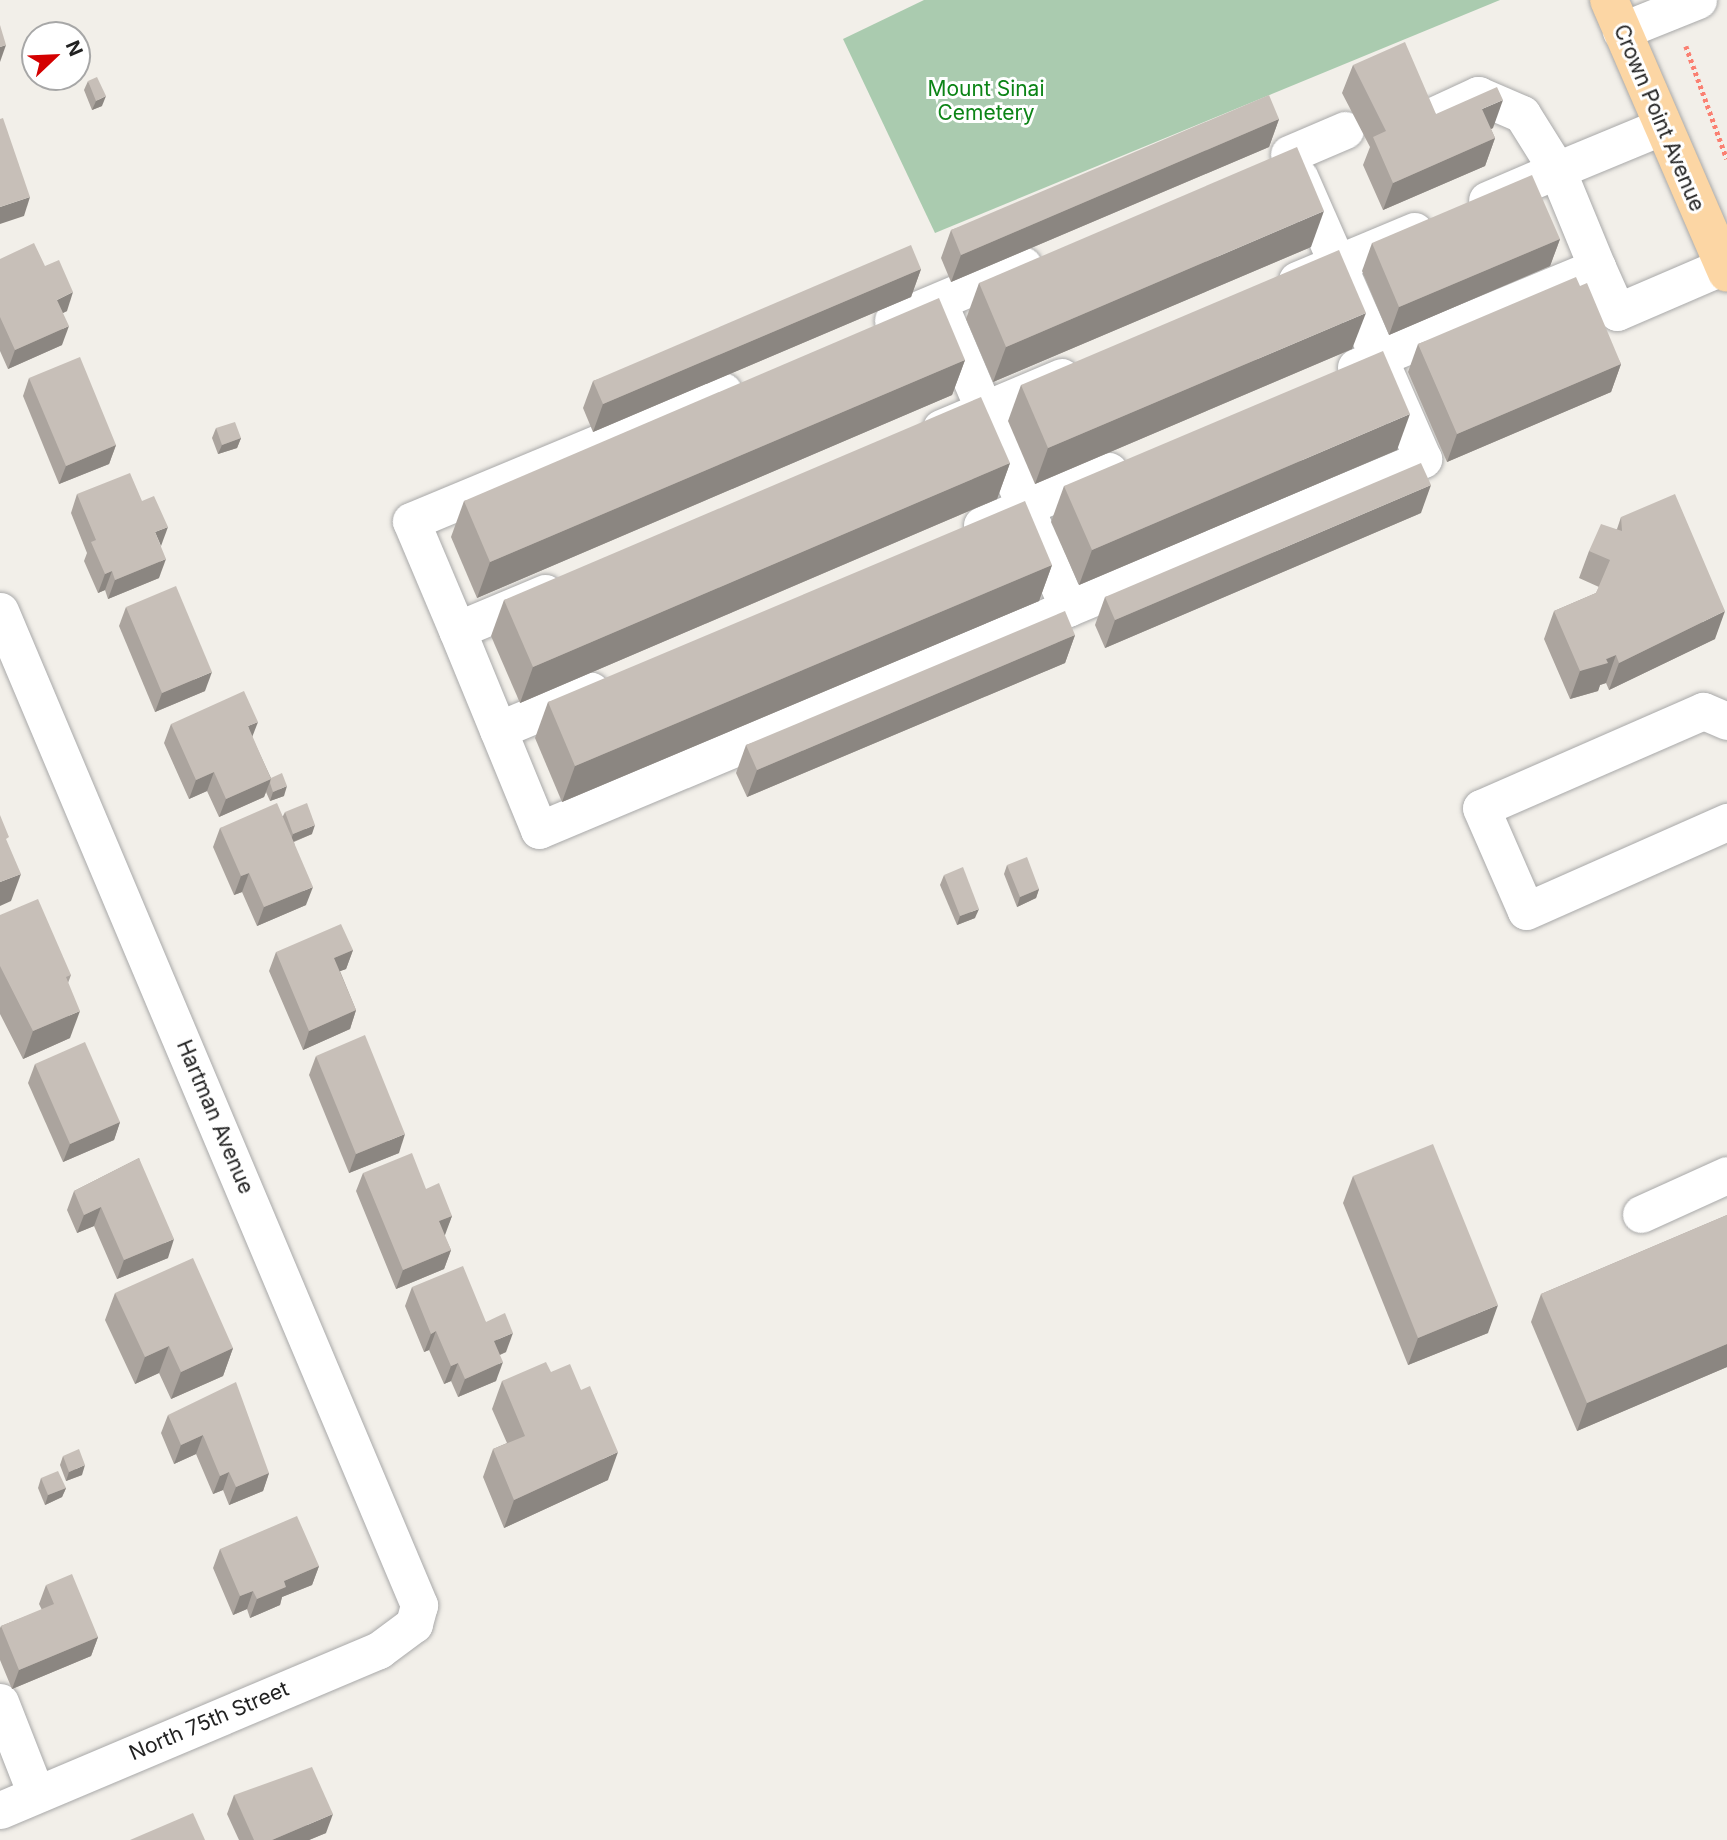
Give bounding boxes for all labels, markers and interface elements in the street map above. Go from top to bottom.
north arrow [21,21,91,91]
street label: Crown Point Avenue [1608,21,1710,215]
text: N [61,37,87,60]
park label: Mount Sinai Cemetery [927,76,1045,126]
street label: Hartman Avenue [171,1036,259,1198]
street label: North 75th Street [125,1676,293,1766]

